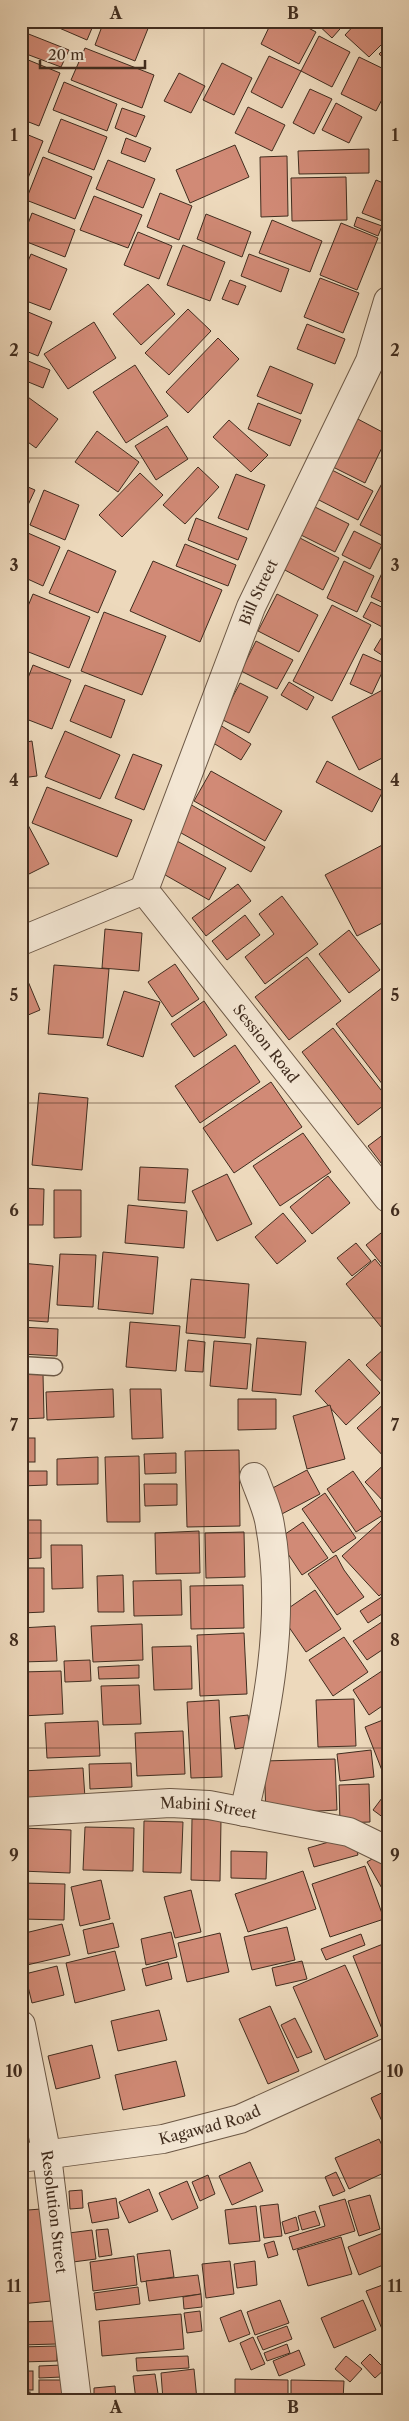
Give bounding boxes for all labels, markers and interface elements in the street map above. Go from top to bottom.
text: A [109,3,123,23]
text: B [287,3,299,23]
scale bar [40,38,145,70]
text: 20 m [48,45,84,64]
text: 1 [10,125,18,145]
text: 1 [391,125,399,145]
text: 2 [9,340,19,360]
text: 2 [390,340,400,360]
text: 3 [9,555,19,575]
street label: Bill Street [235,555,282,628]
text: 3 [390,555,400,575]
text: 4 [9,770,19,790]
text: 4 [390,770,400,790]
text: 5 [10,985,19,1005]
text: 5 [391,985,400,1005]
street label: Session Road [229,1000,303,1086]
text: 6 [9,1200,19,1220]
text: 6 [390,1200,400,1220]
text: 7 [10,1415,19,1435]
text: 7 [391,1415,400,1435]
text: 8 [9,1630,19,1650]
text: 8 [390,1630,400,1650]
street label: Mabini Street [160,1793,259,1823]
text: 9 [9,1845,19,1865]
text: 9 [390,1845,400,1865]
text: 10 [5,2061,23,2081]
text: 10 [386,2061,404,2081]
street label: Kagawad Road [157,2101,264,2149]
street label: Resolution Street [37,2149,71,2275]
text: 11 [7,2276,22,2296]
text: 11 [388,2276,403,2296]
text: A [109,2397,123,2417]
text: B [287,2397,299,2417]

